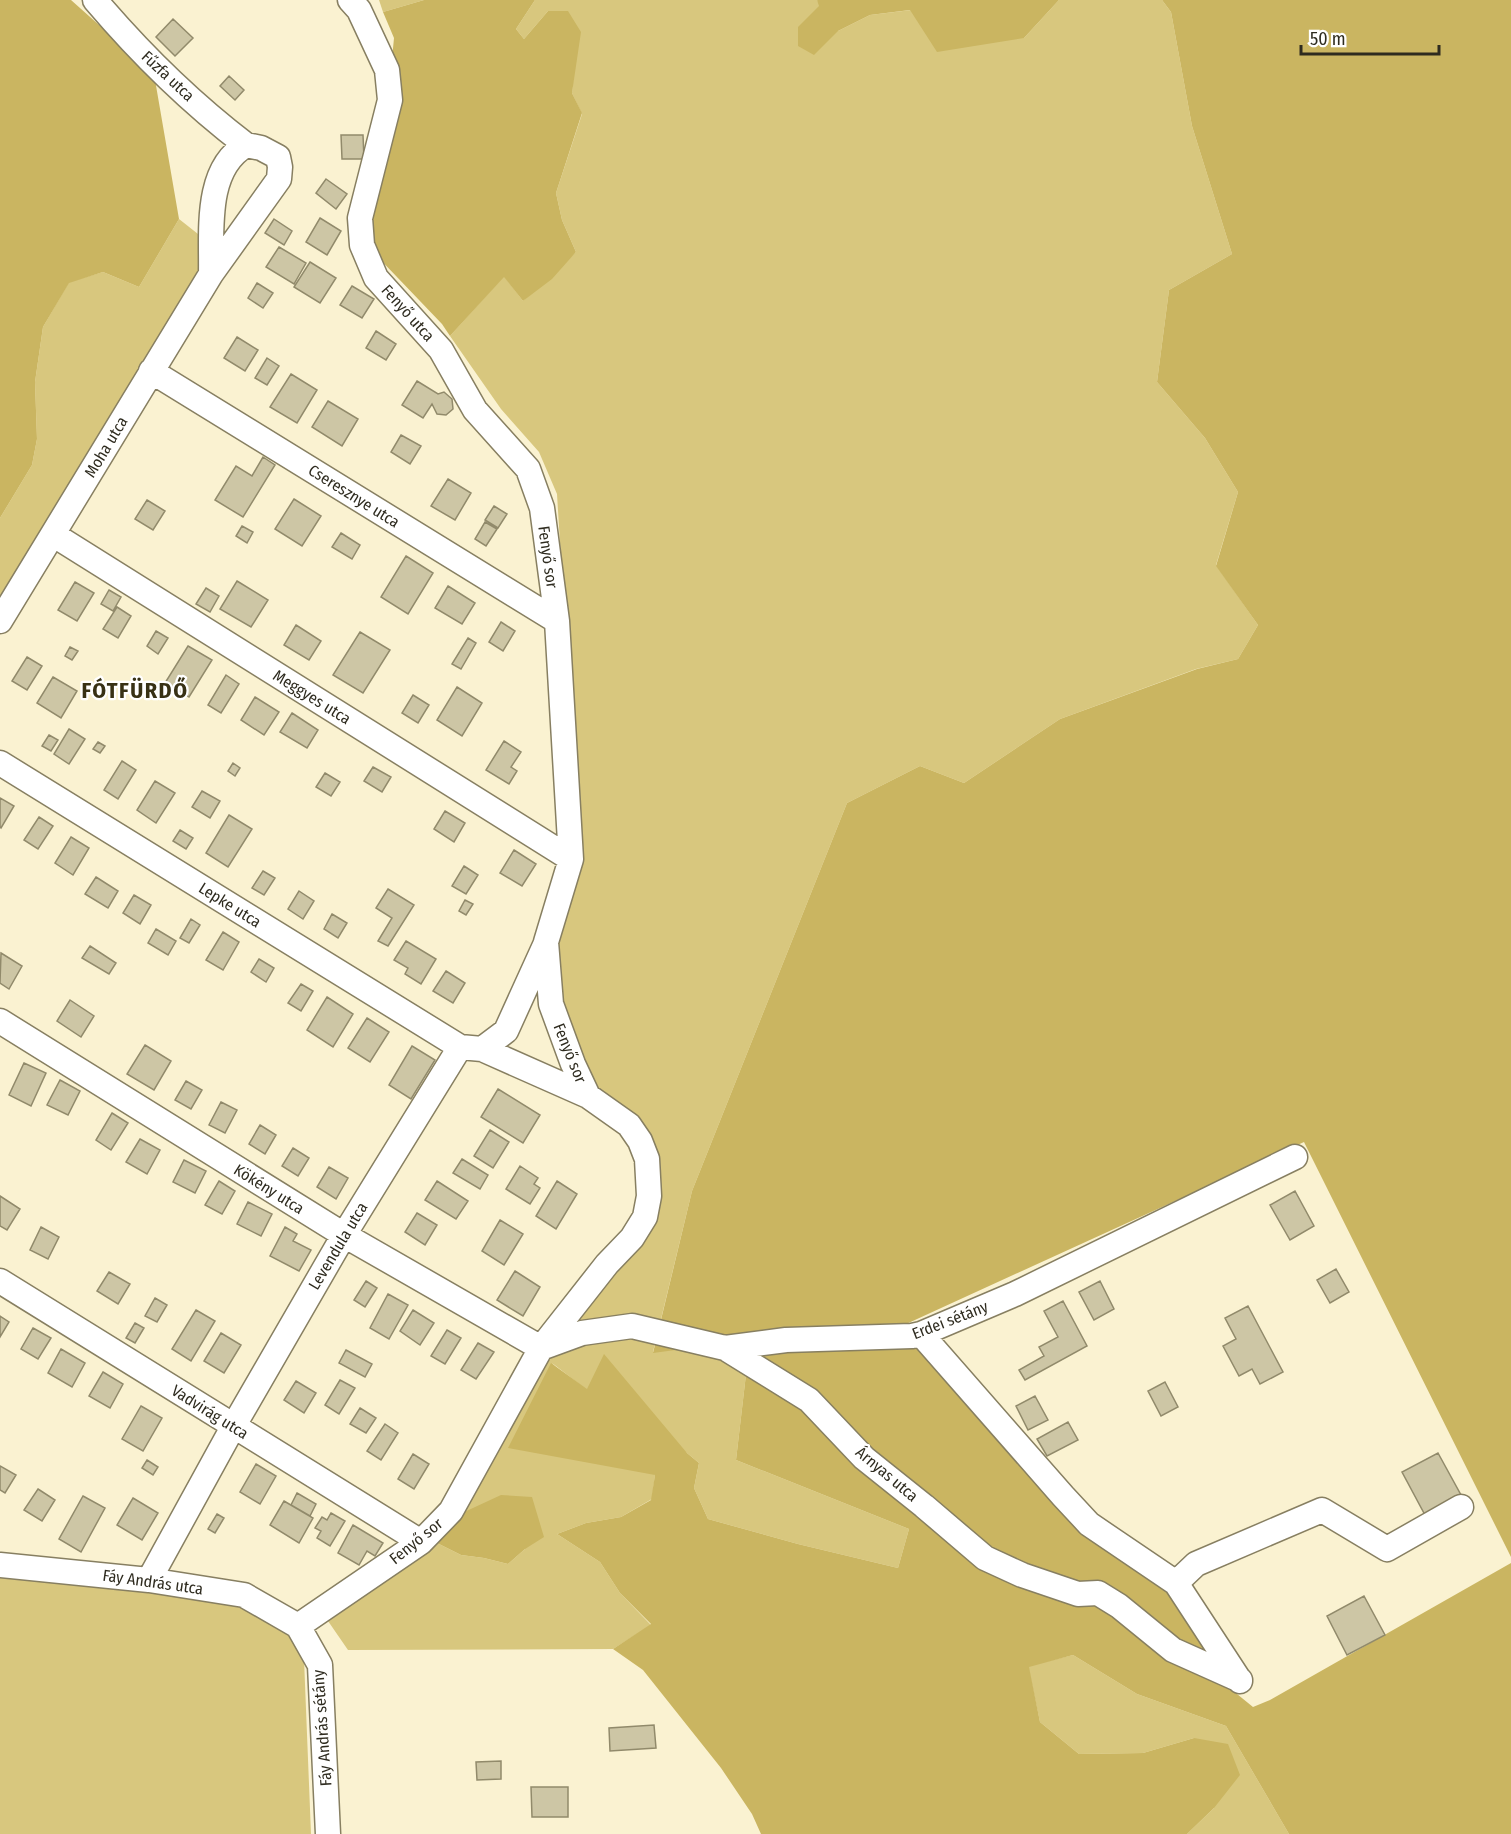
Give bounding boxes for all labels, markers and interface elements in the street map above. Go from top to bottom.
scale bar [1301,18,1439,56]
text: 50 m [1310,28,1346,50]
street label: Fűzfa utca [138,47,198,105]
street label: Fenyő utca [378,281,439,345]
street label: Moha utca [80,413,132,481]
street label: Cseresznye utca [305,460,403,532]
street label: Fenyő sor [534,525,562,590]
street label: Meggyes utca [270,666,354,728]
district label: FÓTFÜRDŐ [81,677,189,704]
street label: Lepke utca [195,878,265,932]
street label: Fenyő sor [549,1020,591,1086]
street label: Kökény utca [230,1160,308,1218]
street label: Levendula utca [304,1199,372,1293]
street label: Erdei sétány [909,1297,992,1343]
street label: Vadvirág utca [168,1381,252,1443]
street label: Árnyas utca [852,1442,922,1506]
street label: Fenyő sor [386,1514,447,1568]
street label: Fáy András utca [102,1566,205,1598]
street label: Fáy András sétány [308,1668,336,1787]

